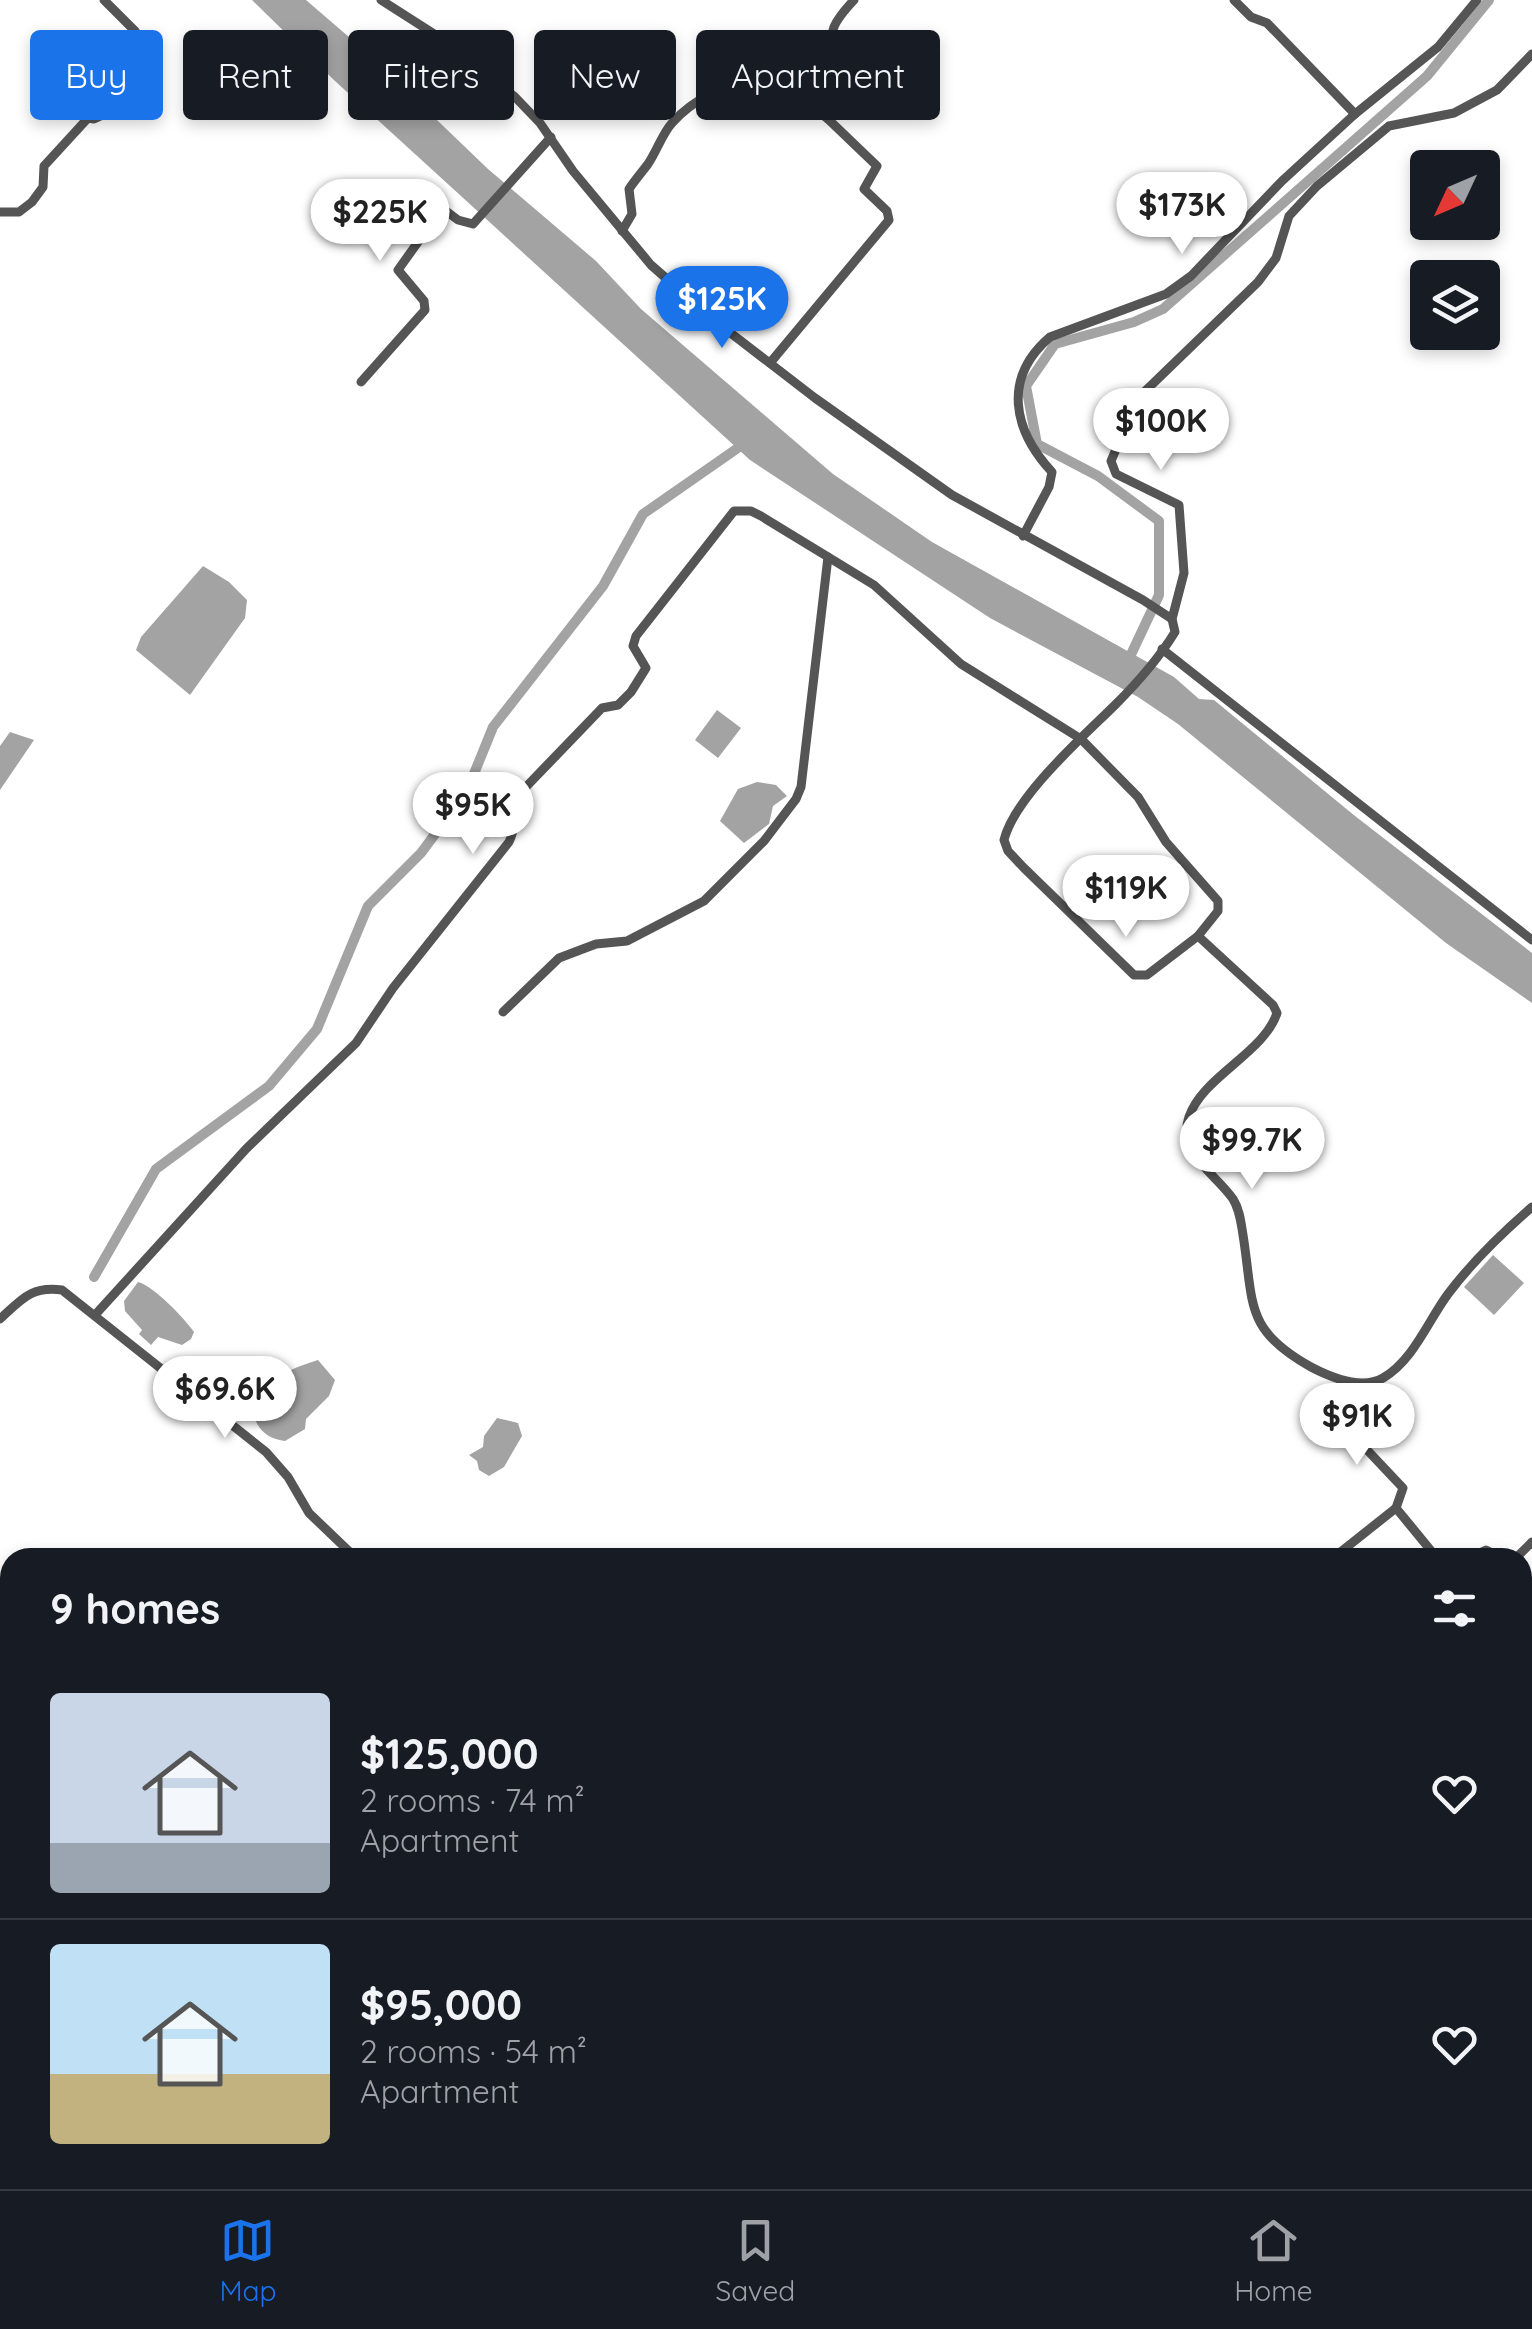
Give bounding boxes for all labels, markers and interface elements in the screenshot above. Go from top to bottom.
chip: Buy [30,30,163,120]
chip: Rent [183,30,328,120]
chip: Filters [348,30,514,120]
chip: New [534,30,676,120]
chip: Apartment [696,30,940,120]
north arrow [1410,150,1500,240]
map controls [1410,150,1500,350]
pin: $173K [1112,172,1252,257]
pin: $225K [310,179,450,264]
text: $173K [1138,184,1226,224]
text: $225K [333,191,427,231]
button: layers [1410,260,1500,350]
pin: $125K [652,266,792,351]
text: $125K [677,278,767,318]
pin: $100K [1091,388,1231,473]
text: $100K [1115,400,1207,440]
pin: $95K [414,772,532,857]
text: $95K [435,784,511,824]
pin: $119K [1056,855,1196,940]
text: $119K [1084,867,1168,907]
pin: $99.7K [1171,1107,1333,1192]
text: $99.7K [1202,1119,1302,1159]
pin: $69.6K [144,1356,306,1441]
text: $69.6K [175,1368,275,1408]
pin: $91K [1298,1383,1416,1468]
text: $91K [1322,1395,1392,1435]
icon: filters [1427,1581,1482,1636]
text: 9 homes [50,1582,220,1635]
text: $125,000 [360,1727,538,1780]
icon: home [130,1733,250,1853]
icon: heart [1427,1766,1482,1821]
text: 2 rooms · 74 m² [360,1780,585,1820]
text: Apartment [360,1820,519,1860]
text: $95,000 [360,1978,522,2031]
icon: home [130,1984,250,2104]
icon: heart [1427,2017,1482,2072]
text: 2 rooms · 54 m² [360,2031,587,2071]
text: Apartment [360,2071,519,2111]
tab: Map [219,2213,277,2308]
tab: Saved [715,2213,795,2308]
tab: Home [1234,2213,1313,2308]

